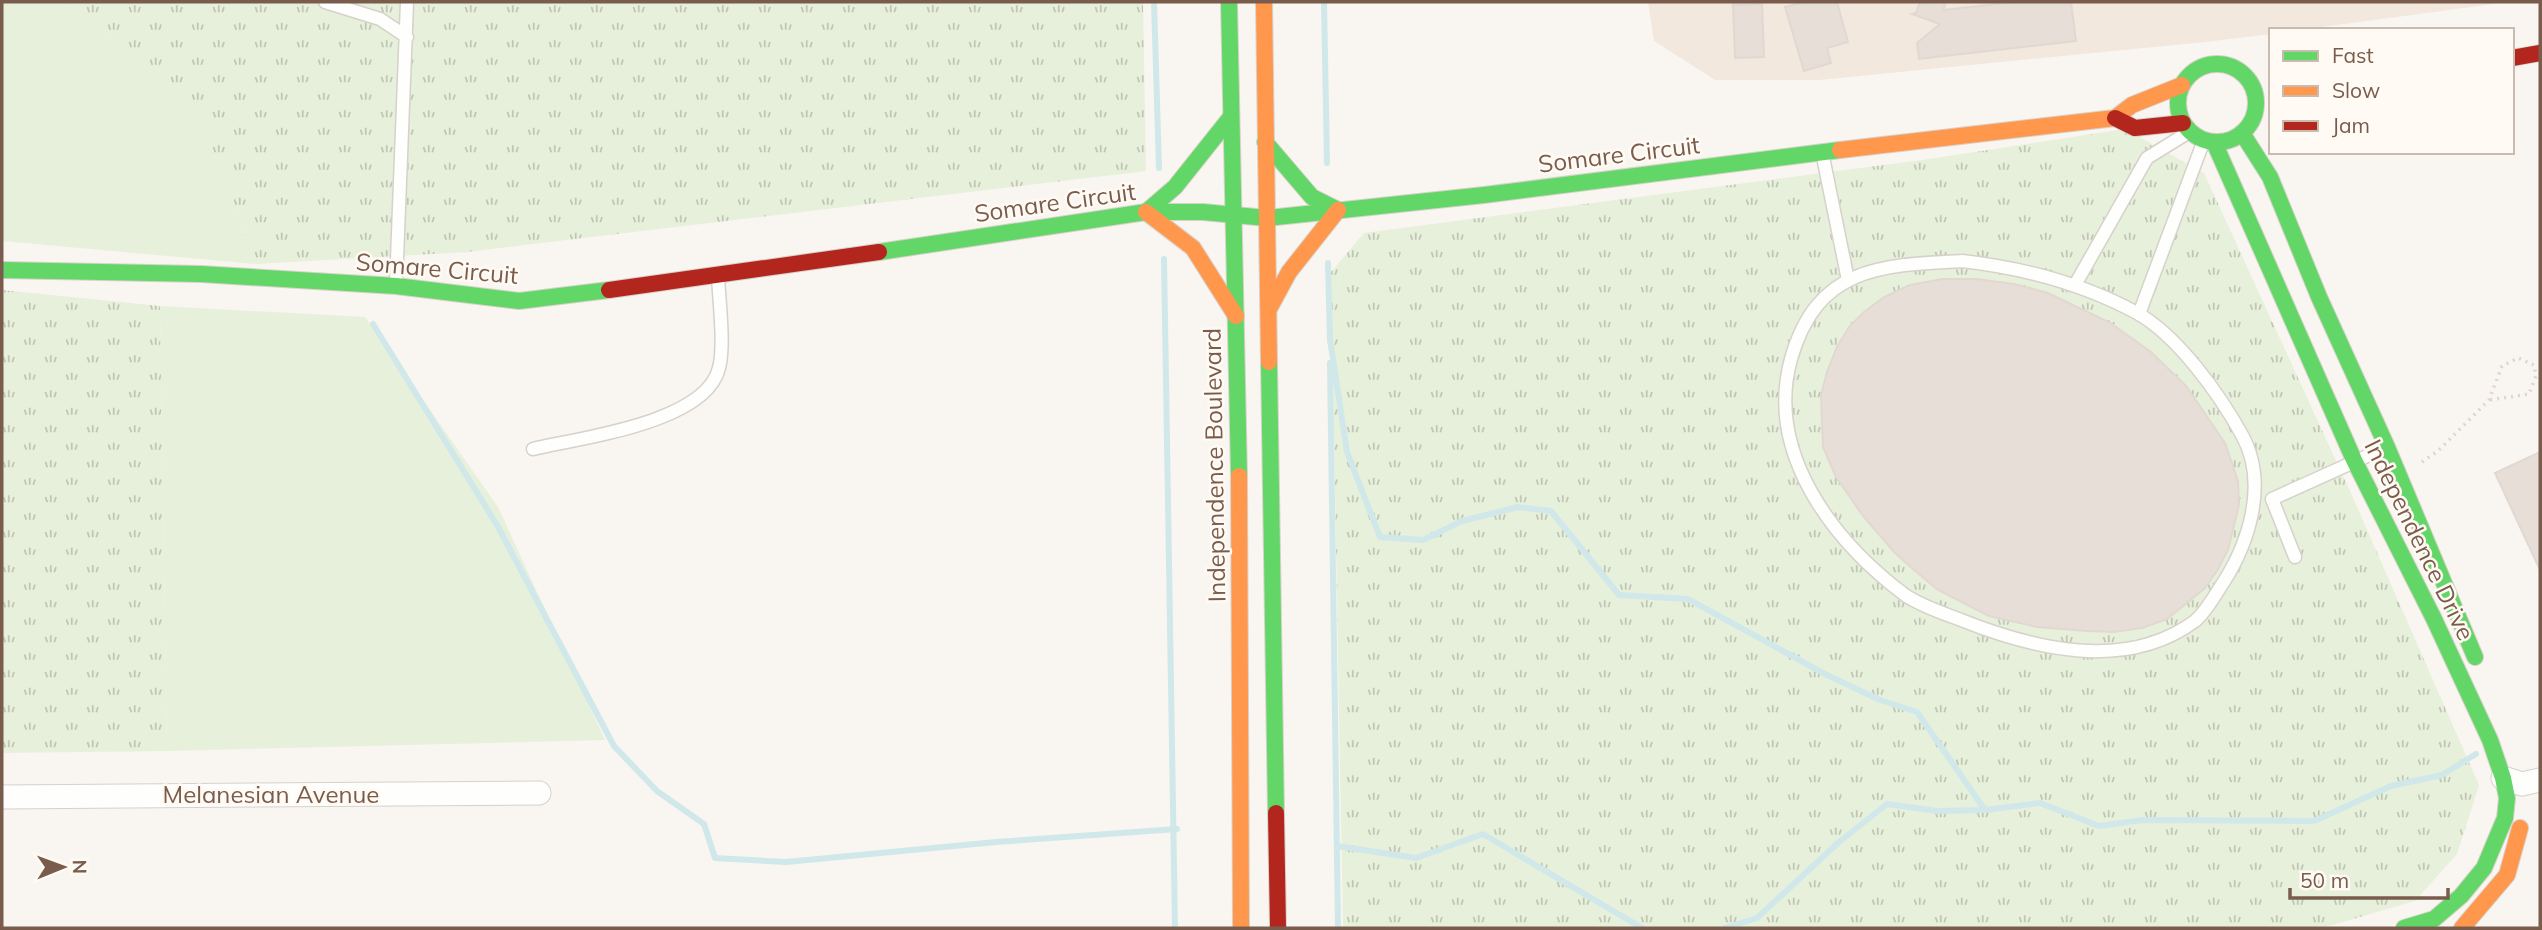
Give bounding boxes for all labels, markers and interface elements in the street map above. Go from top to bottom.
legend [2269,28,2514,154]
text: Fast [2332,42,2374,68]
text: Slow [2332,77,2380,103]
text: Jam [2332,112,2370,138]
street label: Somare Circuit [1536,129,1701,179]
street label: Somare Circuit [972,176,1137,228]
street label: Somare Circuit [355,246,519,290]
street label: Independence Boulevard [1197,328,1231,602]
street label: Independence Drive [2358,434,2482,645]
street label: Melanesian Avenue [163,779,379,809]
north arrow [28,832,98,902]
scale bar [2290,856,2448,900]
text: N [68,859,92,874]
text: 50 m [2300,867,2349,893]

